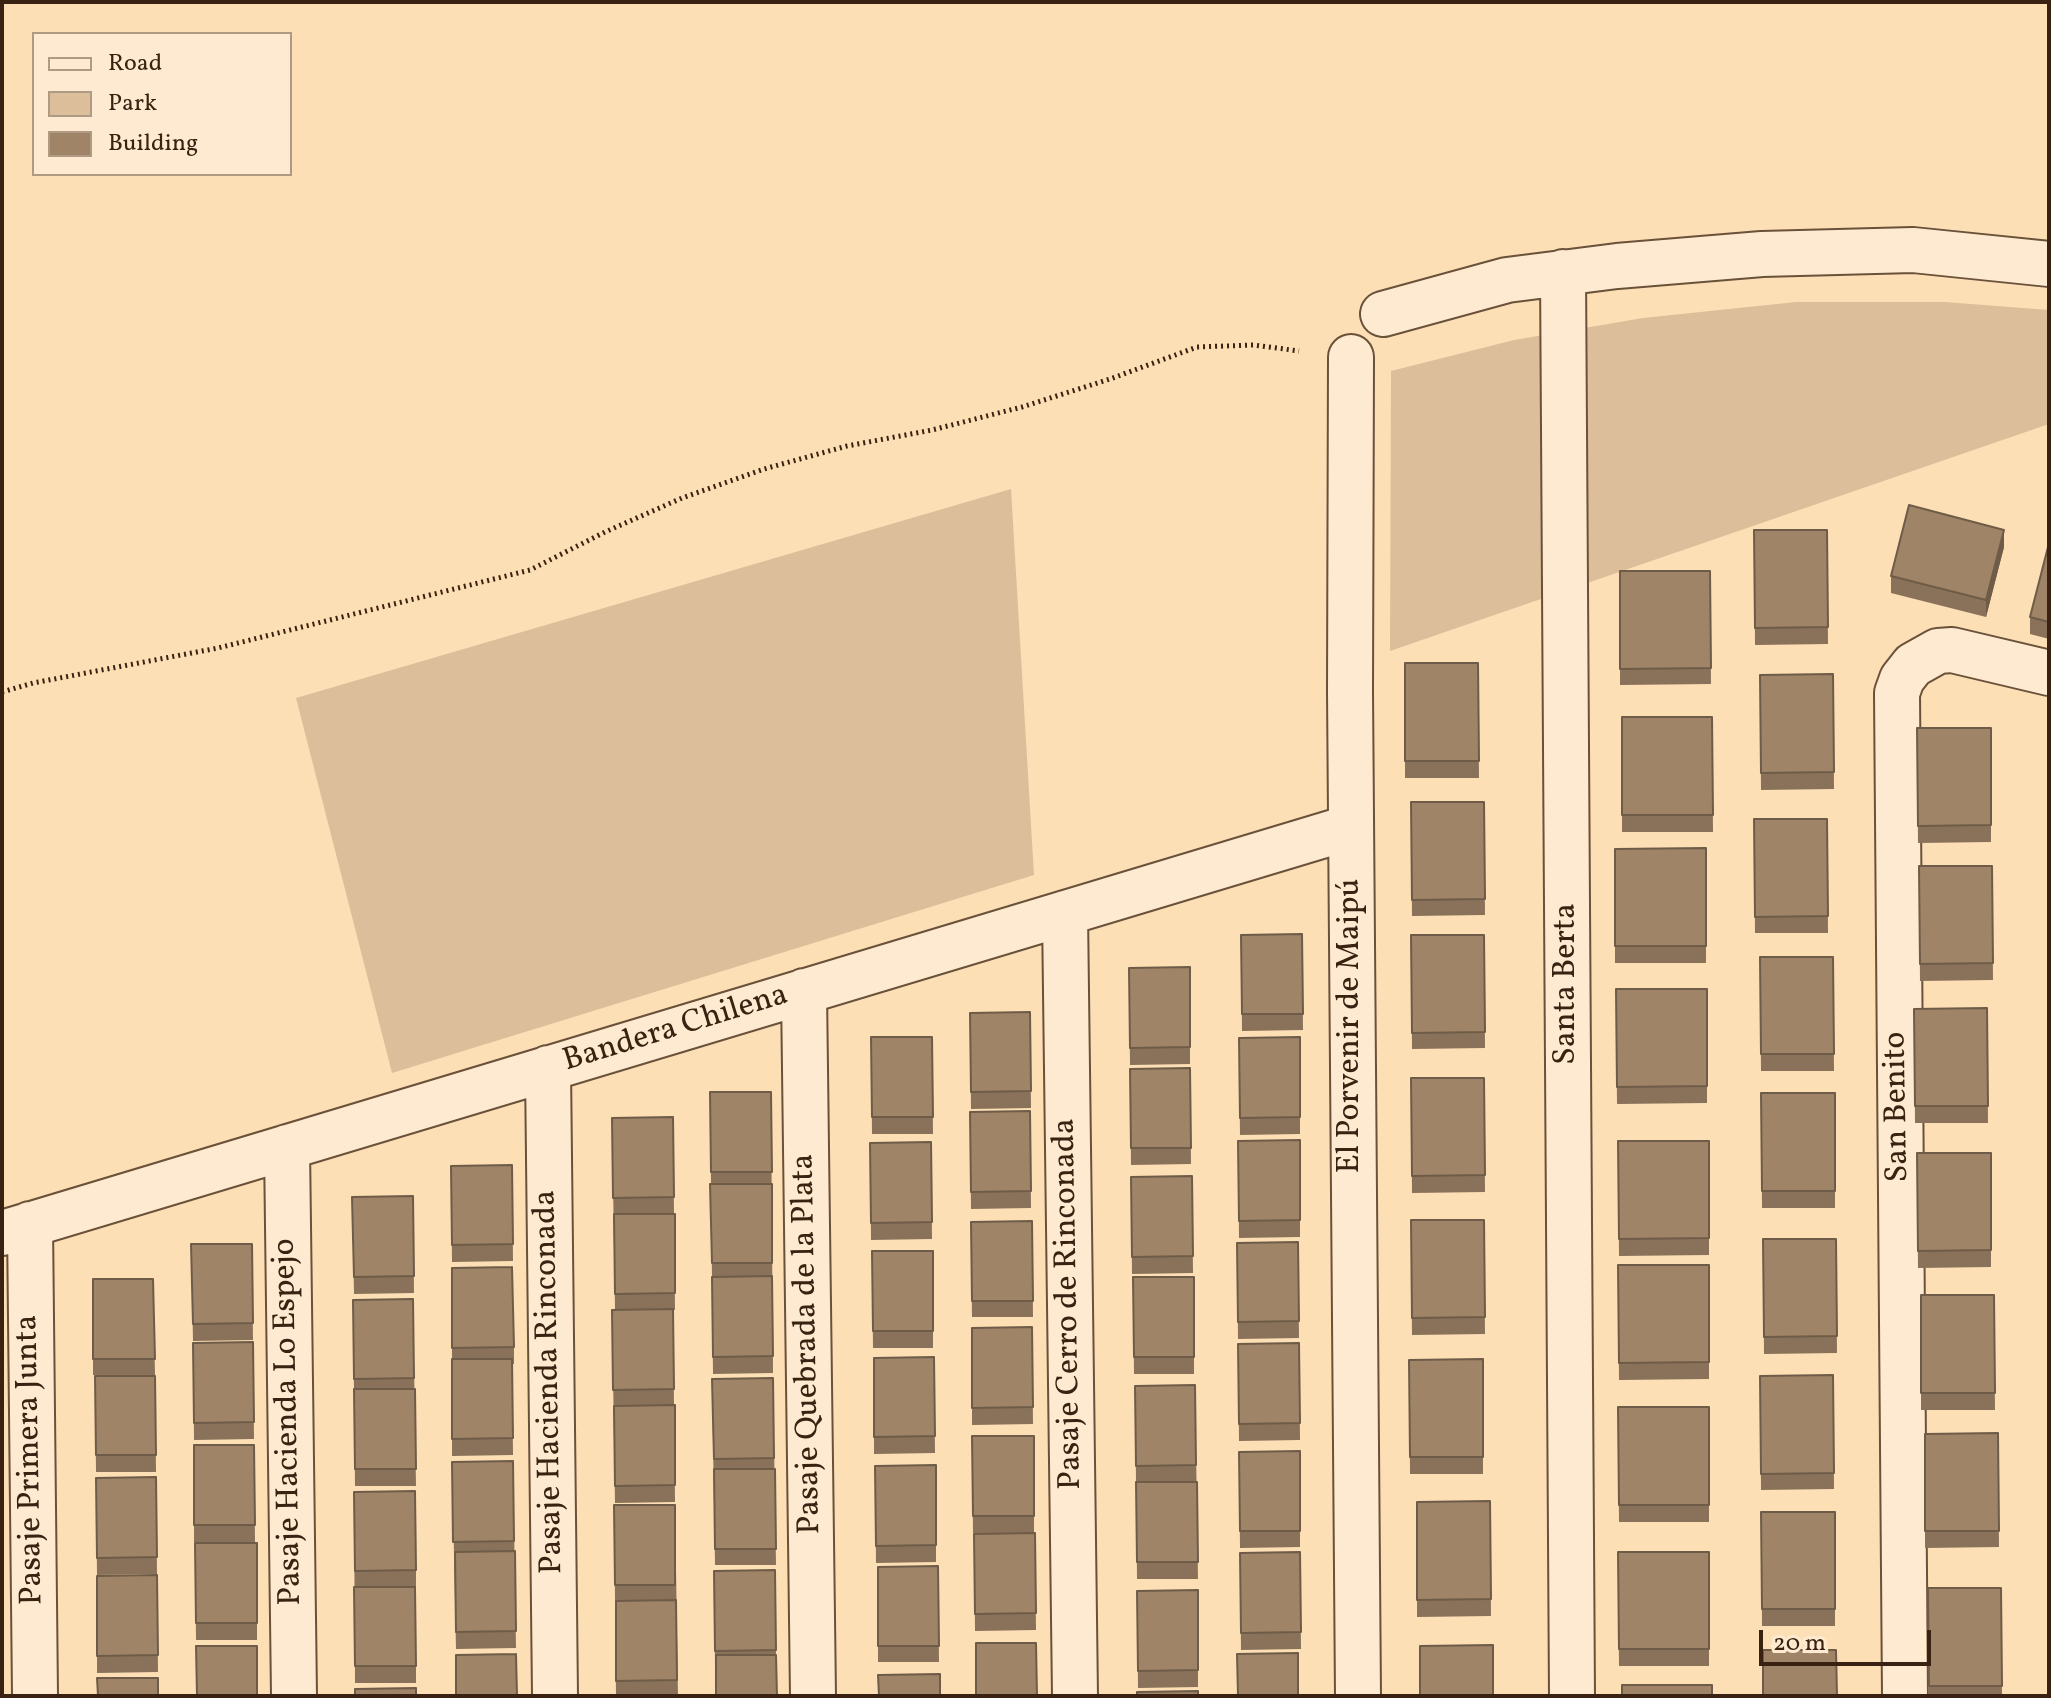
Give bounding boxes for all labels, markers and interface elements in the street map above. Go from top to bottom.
legend [32,32,292,176]
text: Road [108,47,162,81]
text: Park [108,87,157,121]
text: Building [108,127,198,161]
street label: El Porvenir de Maipú [1333,878,1371,1174]
street label: Santa Berta [1549,903,1587,1065]
street label: Bandera Chilena [559,978,793,1082]
street label: San Benito [1878,1031,1920,1183]
street label: Pasaje Cerro de Rinconada [1048,1118,1092,1490]
street label: Pasaje Quebrada de la Plata [786,1153,832,1535]
street label: Pasaje Hacienda Rinconada [528,1190,574,1574]
street label: Pasaje Hacienda Lo Espejo [268,1238,312,1606]
street label: Pasaje Primera Junta [10,1314,54,1606]
scale bar [1763,1614,1935,1664]
text: 20 m [1773,1627,1826,1661]

